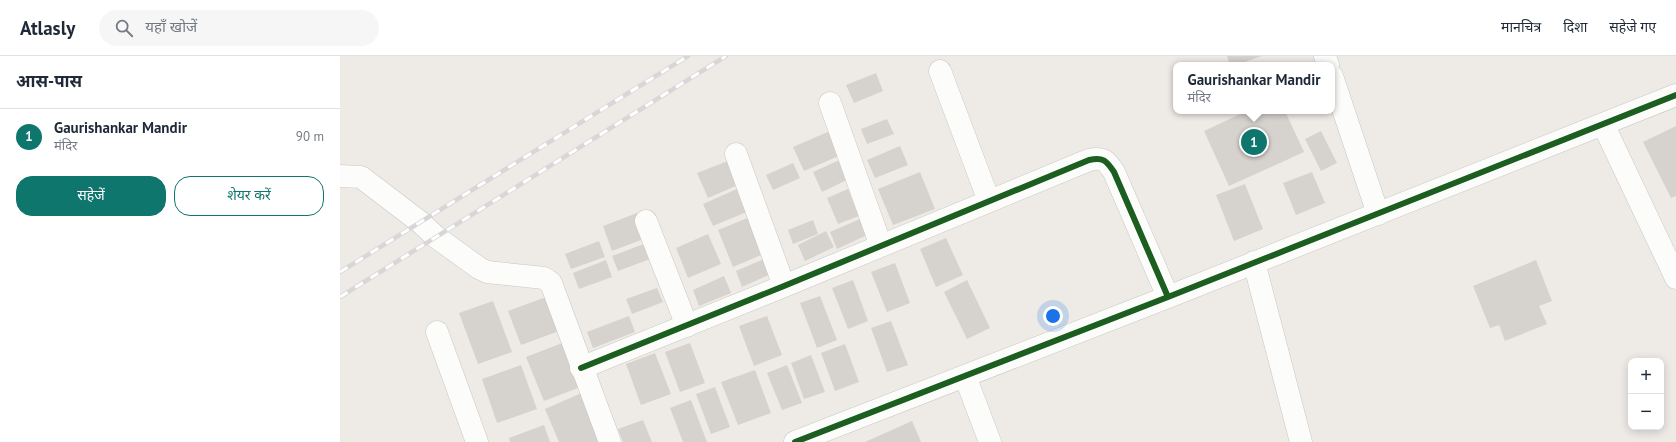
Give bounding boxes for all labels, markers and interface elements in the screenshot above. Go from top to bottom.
search box [99,10,379,46]
text: Atlasly [20,16,75,40]
icon: search [113,17,135,39]
text: यहाँ खोजें [145,17,197,36]
text: मानचित्र [1501,18,1541,36]
text: दिशा [1563,18,1587,36]
text: सहेजे गए [1609,18,1656,36]
popup [1173,62,1335,114]
text: आस-पास [16,70,82,92]
text: Gaurishankar Mandir [1188,70,1320,89]
text: मंदिर [1188,89,1211,106]
text: Gaurishankar Mandir [54,118,187,137]
pin: 1 [1241,127,1267,157]
text: 1 [25,128,33,145]
text: 90 m [296,128,324,145]
text: मंदिर [54,137,77,154]
button: सहेजें [16,176,166,216]
button: शेयर करें [174,176,324,216]
your location [1043,306,1063,326]
map controls [1628,358,1664,430]
button: + [1628,358,1664,394]
button: − [1628,394,1664,430]

